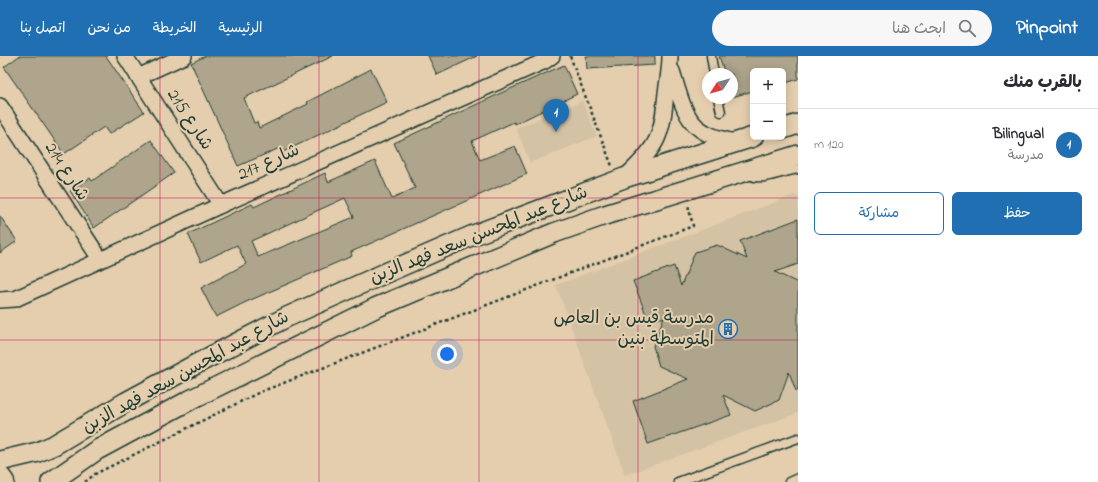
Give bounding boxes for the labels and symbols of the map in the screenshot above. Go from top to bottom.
north arrow [702,68,738,104]
street label: شارع 215 [159,84,219,156]
pin: 1 [543,99,569,132]
street label: شارع 214 [37,137,95,207]
street label: شارع 217 [234,138,304,188]
street label: شارع عبد المحسن سعد فهد الزبن [366,180,592,292]
street label: شارع عبد المحسن سعد فهد الزبن [78,305,294,441]
place label: مدرسة قيس بن العاص المتوسطة بنين [553,306,714,353]
building icon: مدرسة قيس بن العاص المتوسطة بنين [717,318,739,340]
your location [437,344,457,364]

